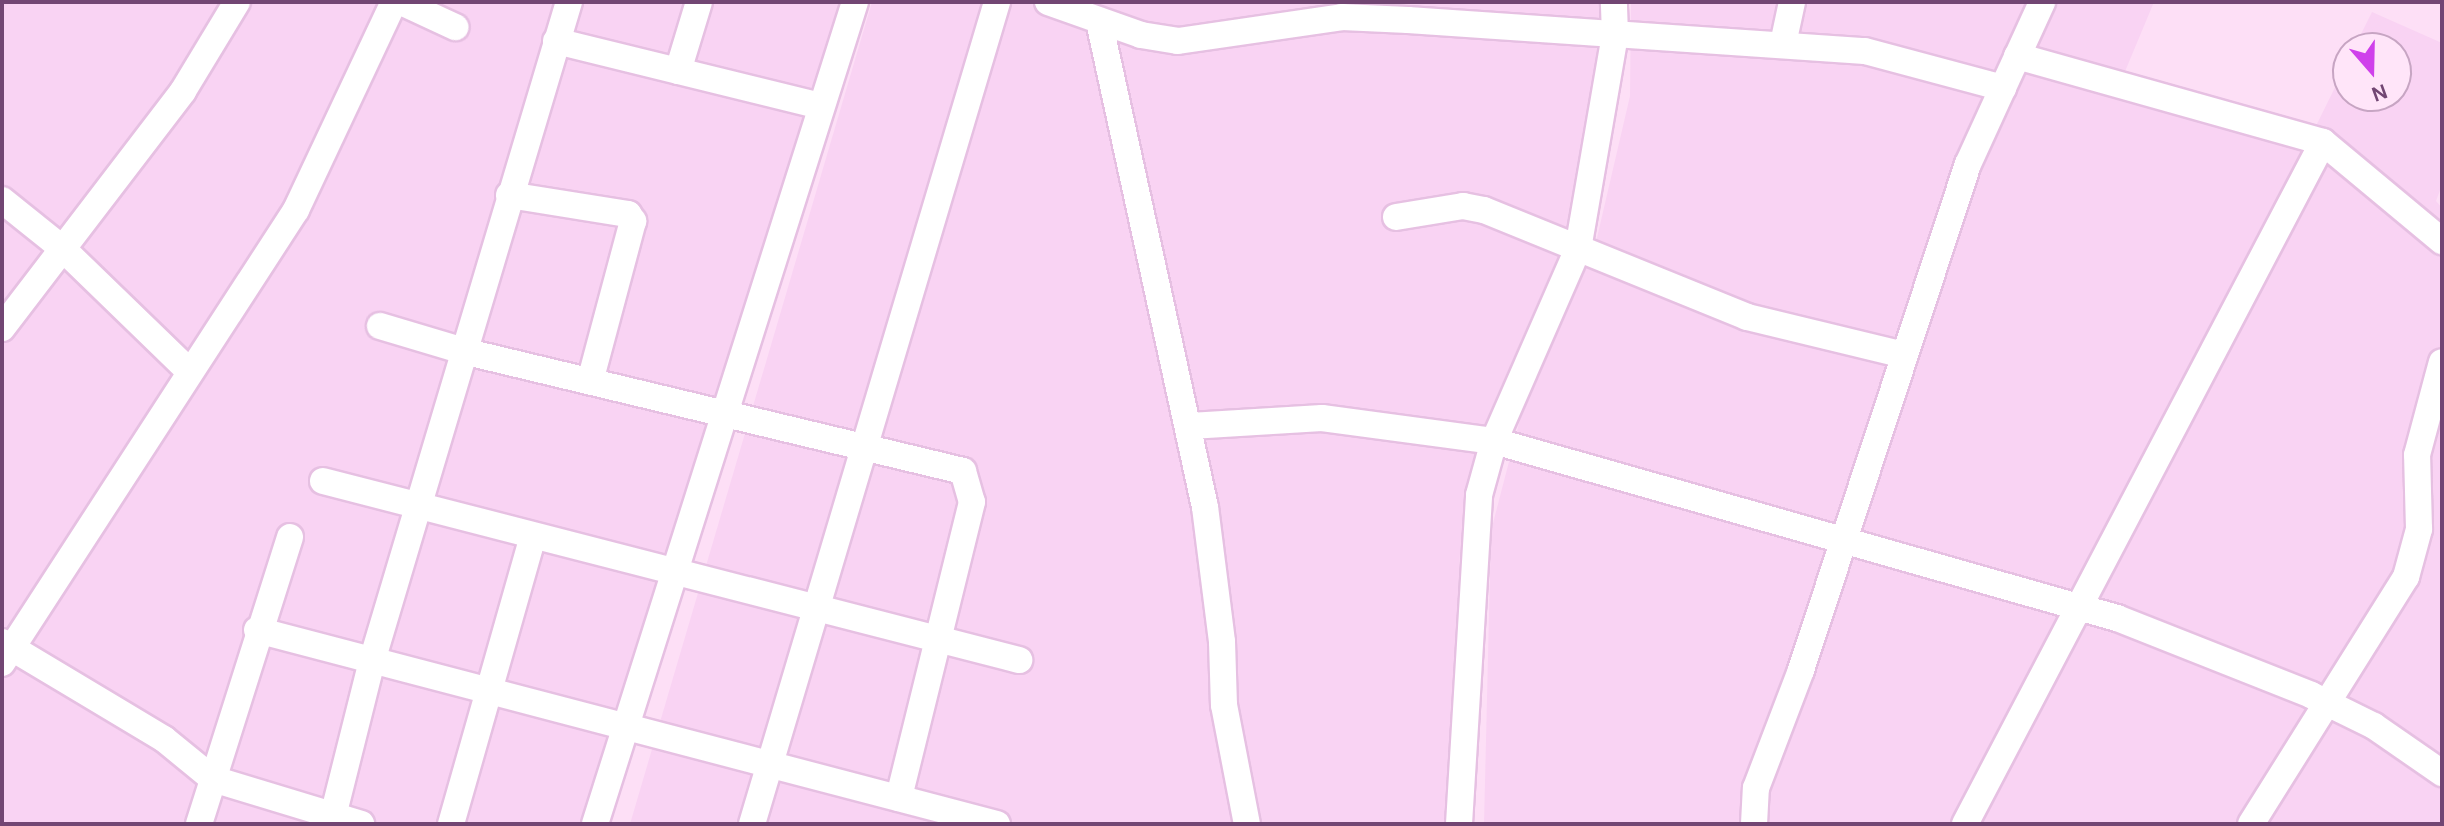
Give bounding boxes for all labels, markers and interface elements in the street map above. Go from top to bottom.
north arrow [2332,32,2412,112]
text: N [2368,78,2391,108]

